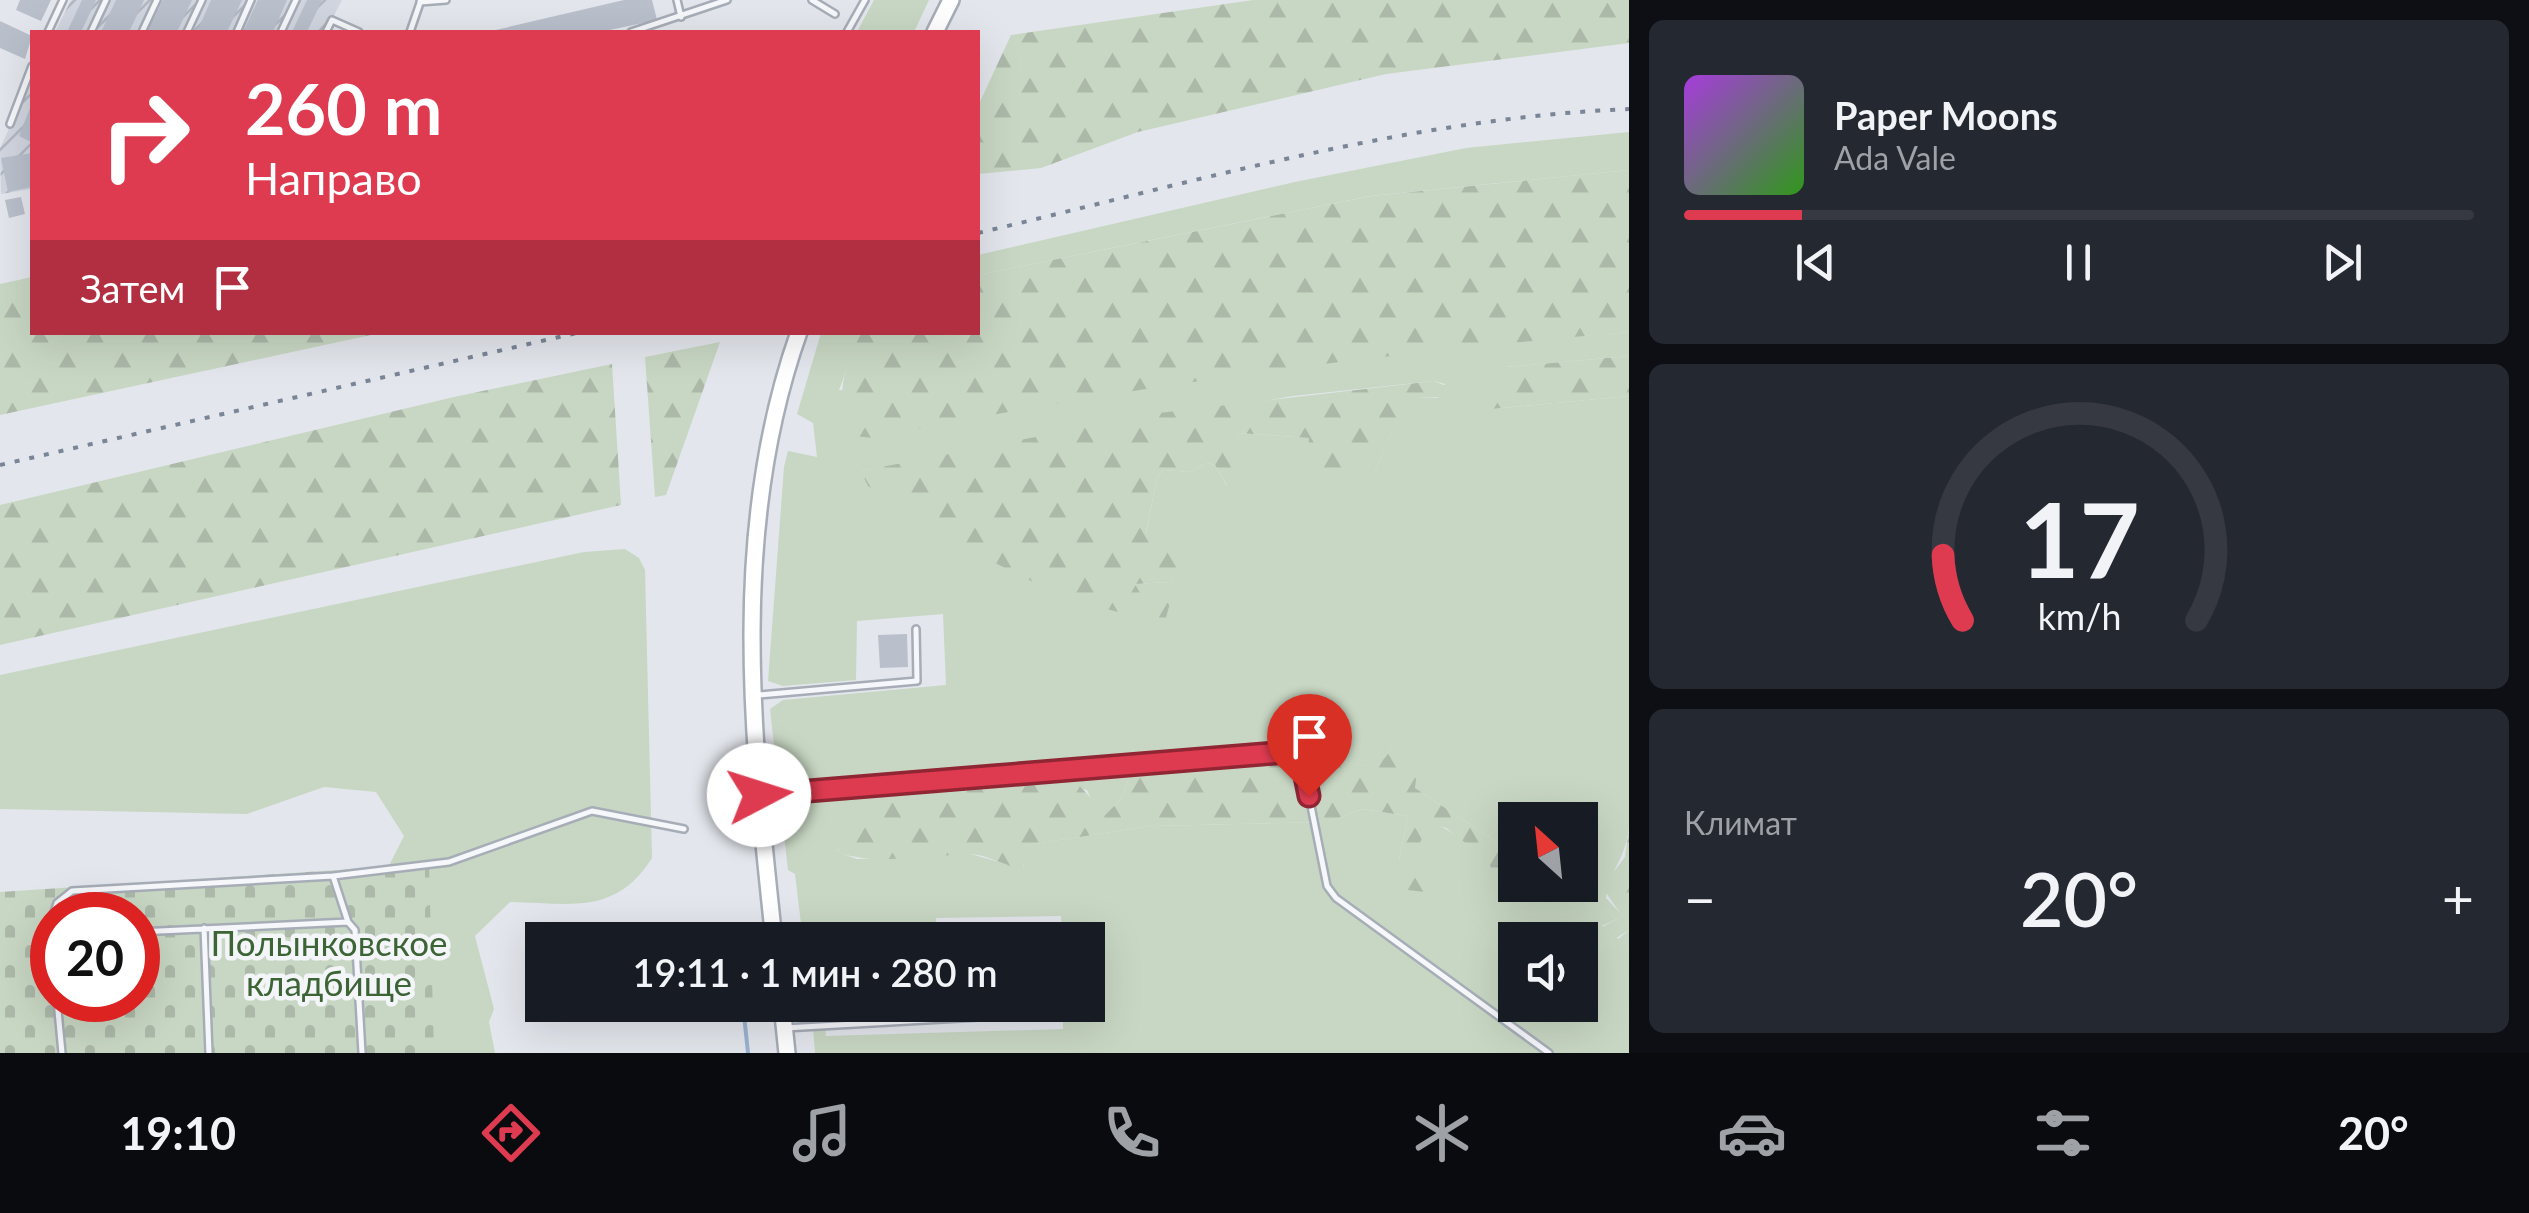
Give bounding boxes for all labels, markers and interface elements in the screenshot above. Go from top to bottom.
text: 260 m [245,66,442,150]
icon: right [80,70,210,200]
text: Paper Moons [1834,92,2058,138]
text: Ada Vale [1834,138,1956,177]
text: Направо [245,151,422,205]
icon: previous [1788,235,1843,290]
icon: pause [2051,235,2106,290]
icon: next [2315,235,2370,290]
icon: arrive [205,260,260,315]
text: Затем [80,265,185,311]
text: 17 [2019,475,2139,600]
text: km/h [2037,595,2121,638]
pin [1267,694,1352,797]
icon: arrive [1282,709,1337,764]
position arrow [707,743,811,847]
north arrow [1498,802,1598,902]
map controls [1498,802,1598,1022]
text: Климат [1684,803,1797,842]
text: 20° [2020,853,2138,943]
text: − [1684,865,1716,931]
text: + [2442,865,2474,931]
speed limit sign: 20 [30,892,160,1022]
park label: Полынковское кладбище [210,921,448,1003]
button: sound [1498,922,1598,1022]
text: 19:11 · 1 мин · 280 m [632,949,998,995]
icon: directions [476,1098,546,1168]
icon: music [787,1098,857,1168]
icon: phone [1097,1098,1167,1168]
icon: climate [1407,1098,1477,1168]
icon: car [1717,1098,1787,1168]
icon: filters [2028,1098,2098,1168]
text: 19:10 [120,1106,236,1160]
text: 20° [2338,1106,2409,1160]

